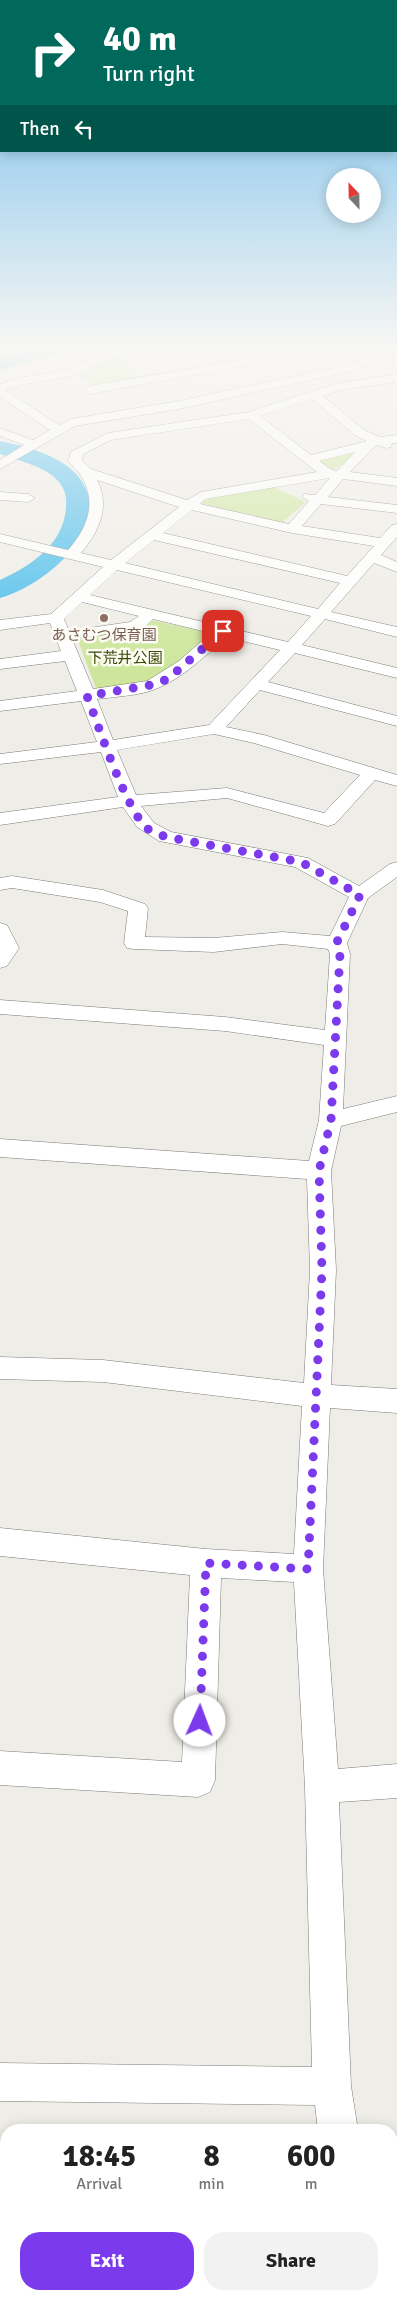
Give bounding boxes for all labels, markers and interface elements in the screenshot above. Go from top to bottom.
text: 40 m [103,17,177,60]
icon: right [20,20,85,85]
text: Turn right [103,60,195,87]
icon: left [70,115,98,143]
text: Then [20,117,60,141]
north arrow [326,168,381,222]
map controls [326,168,381,223]
pin [202,610,244,652]
marker: あさむつ保育園 [98,612,110,624]
icon: arrive [209,617,237,645]
place label: あさむつ保育園 [51,626,157,644]
park label: 下荒井公園 [87,649,163,667]
position arrow [173,1694,225,1746]
text: 18:45 [62,2138,136,2175]
text: 8 [203,2138,220,2175]
text: 600 [287,2138,335,2175]
text: Arrival [76,2174,122,2194]
text: min [199,2174,224,2194]
text: m [305,2174,318,2194]
button: Exit [20,2232,194,2290]
button: Share [204,2232,378,2290]

